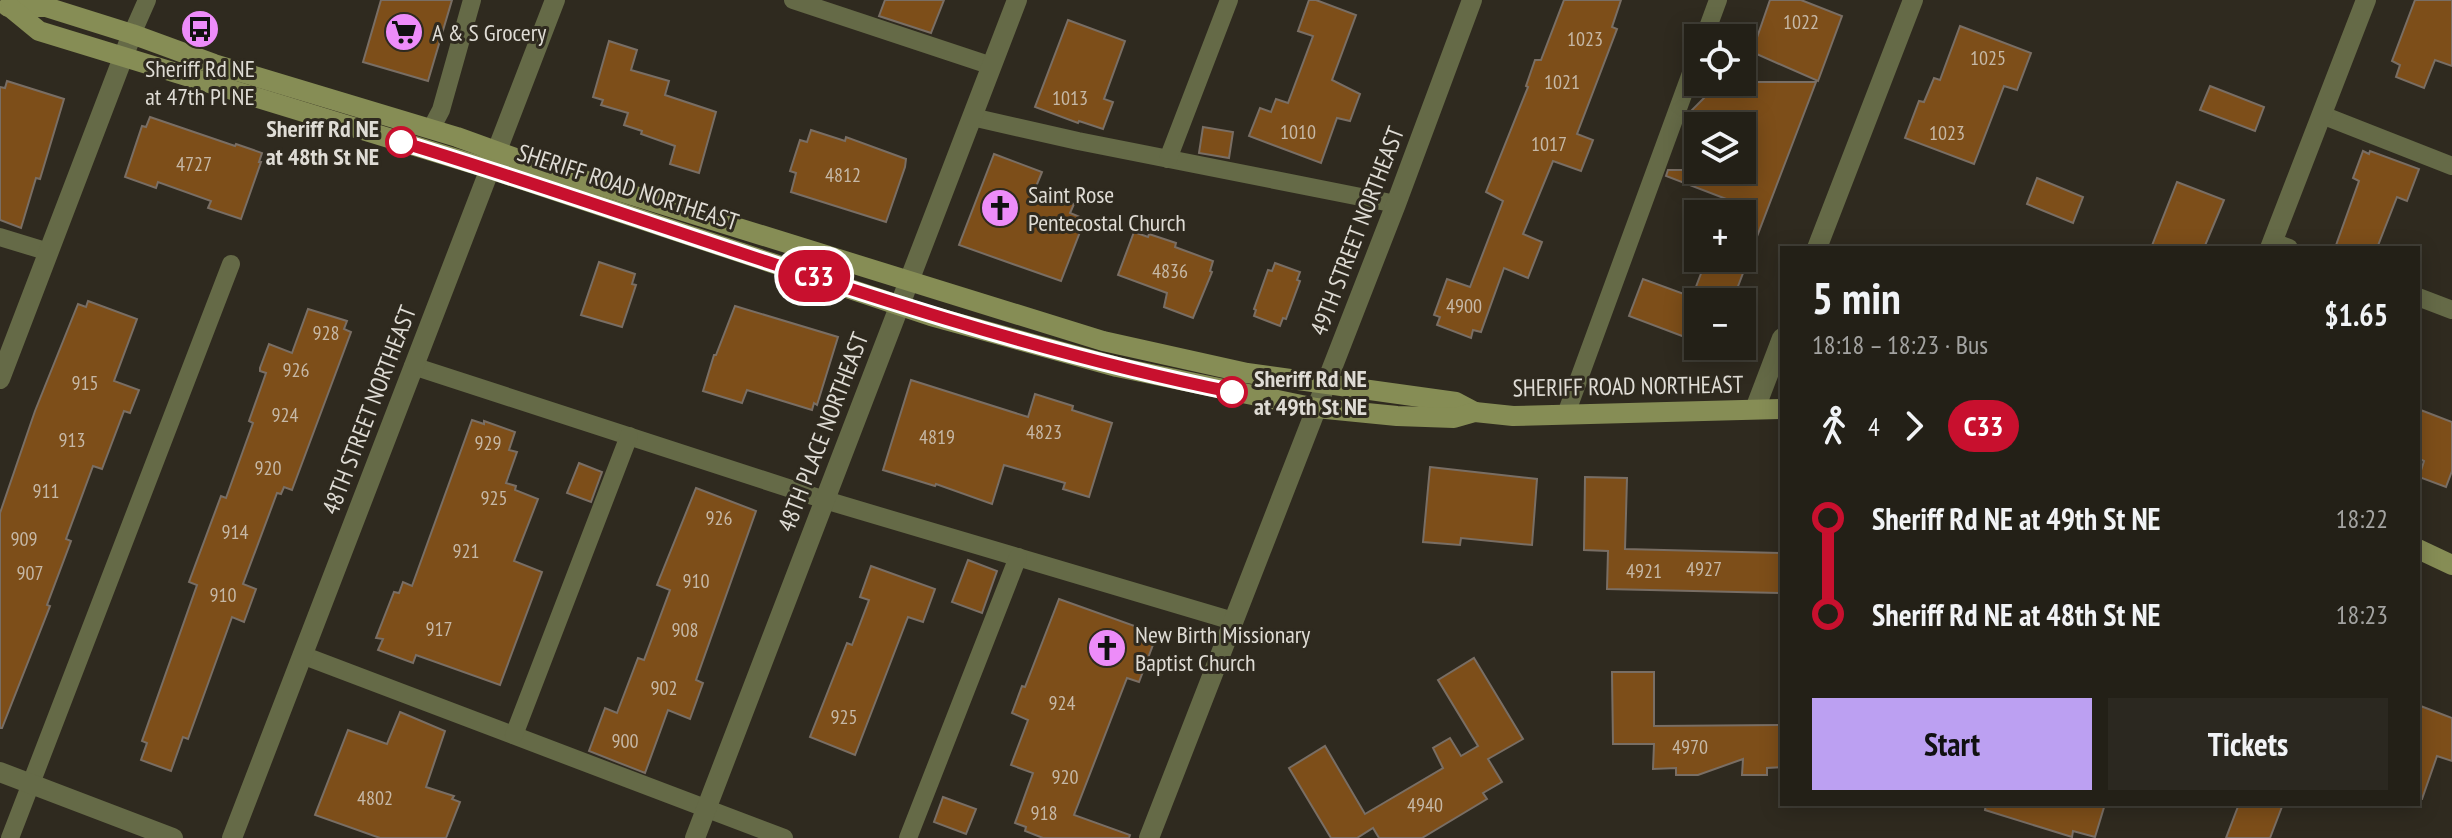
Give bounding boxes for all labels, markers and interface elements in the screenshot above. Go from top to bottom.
bus stop icon: Sheriff Rd NE at 47th Pl NE [179,8,221,50]
house number: 1022 [1783,9,1819,35]
supermarket icon: A & S Grocery [383,11,425,53]
place label: A & S Grocery [432,17,546,48]
map controls [1684,24,1756,360]
button: locate [1684,24,1756,96]
house number: 1023 [1567,26,1603,52]
house number: 1025 [1970,45,2006,71]
place label: Sheriff Rd NE at 47th Pl NE [145,53,255,112]
house number: 1021 [1544,69,1580,95]
house number: 1013 [1052,85,1088,111]
button: layers [1684,112,1756,184]
place label: Sheriff Rd NE at 48th St NE [266,113,379,172]
house number: 1010 [1280,119,1316,145]
house number: 1023 [1929,120,1965,146]
street label: 49TH STREET NORTHEAST [1303,122,1411,340]
marker: Sheriff Rd NE at 48th St NE [386,127,416,157]
house number: 1017 [1531,131,1567,157]
street label: SHERIFF ROAD NORTHEAST [513,137,743,237]
house number: 4727 [176,151,212,177]
house number: 4812 [825,162,861,188]
place label: Saint Rose Pentecostal Church [1028,179,1186,238]
church icon: Saint Rose Pentecostal Church [979,187,1021,229]
button: + [1684,200,1756,272]
line badge: C33 [768,250,860,302]
text: C33 [794,257,834,294]
house number: 4836 [1152,258,1188,284]
text: 5 min [1812,269,1901,326]
button: − [1684,288,1756,360]
house number: 4900 [1446,293,1482,319]
text: $1.65 [2324,295,2388,334]
street label: 48TH STREET NORTHEAST [315,301,423,519]
house number: 928 [313,320,340,346]
street label: 48TH PLACE NORTHEAST [771,328,875,536]
text: 18:18 – 18:23 · Bus [1812,328,1988,361]
house number: 926 [283,357,310,383]
place label: Sheriff Rd NE at 49th St NE [1254,363,1367,422]
street label: SHERIFF ROAD NORTHEAST [1512,368,1744,404]
house number: 915 [72,370,99,396]
marker: Sheriff Rd NE at 49th St NE [1217,377,1247,407]
house number: 924 [272,402,299,428]
icon: walk [1812,404,1856,448]
icon: forward [1892,404,1936,448]
text: C33 [1964,407,2003,444]
text: 4 [1868,410,1880,443]
house number: 4823 [1026,419,1062,445]
house number: 4819 [919,424,955,450]
house number: 913 [59,427,86,453]
house number: 929 [475,430,502,456]
house number: 920 [255,455,282,481]
house number: 911 [33,478,60,504]
house number: 925 [481,485,508,511]
text: Sheriff Rd NE at 49th St NE [1872,499,2160,538]
text: 18:22 [2336,502,2388,535]
house number: 926 [706,505,733,531]
house number: 914 [222,519,249,545]
house number: 909 [11,526,38,552]
house number: 921 [453,538,480,564]
house number: 4927 [1686,556,1722,582]
house number: 4921 [1626,558,1662,584]
house number: 907 [17,560,44,586]
house number: 910 [683,568,710,594]
house number: 910 [210,582,237,608]
text: Sheriff Rd NE at 48th St NE [1872,595,2160,634]
text: 18:23 [2336,598,2388,631]
house number: 917 [426,616,453,642]
house number: 908 [672,617,699,643]
place label: New Birth Missionary Baptist Church [1135,619,1310,678]
church icon: New Birth Missionary Baptist Church [1086,627,1128,669]
house number: 902 [651,675,678,701]
house number: 924 [1049,690,1076,716]
button: Start [1812,698,2092,790]
button: Tickets [2108,698,2388,790]
house number: 925 [831,704,858,730]
house number: 900 [612,728,639,754]
house number: 4970 [1672,734,1708,760]
house number: 920 [1052,764,1079,790]
house number: 4802 [357,785,393,811]
house number: 4940 [1407,792,1443,818]
house number: 918 [1031,800,1058,826]

